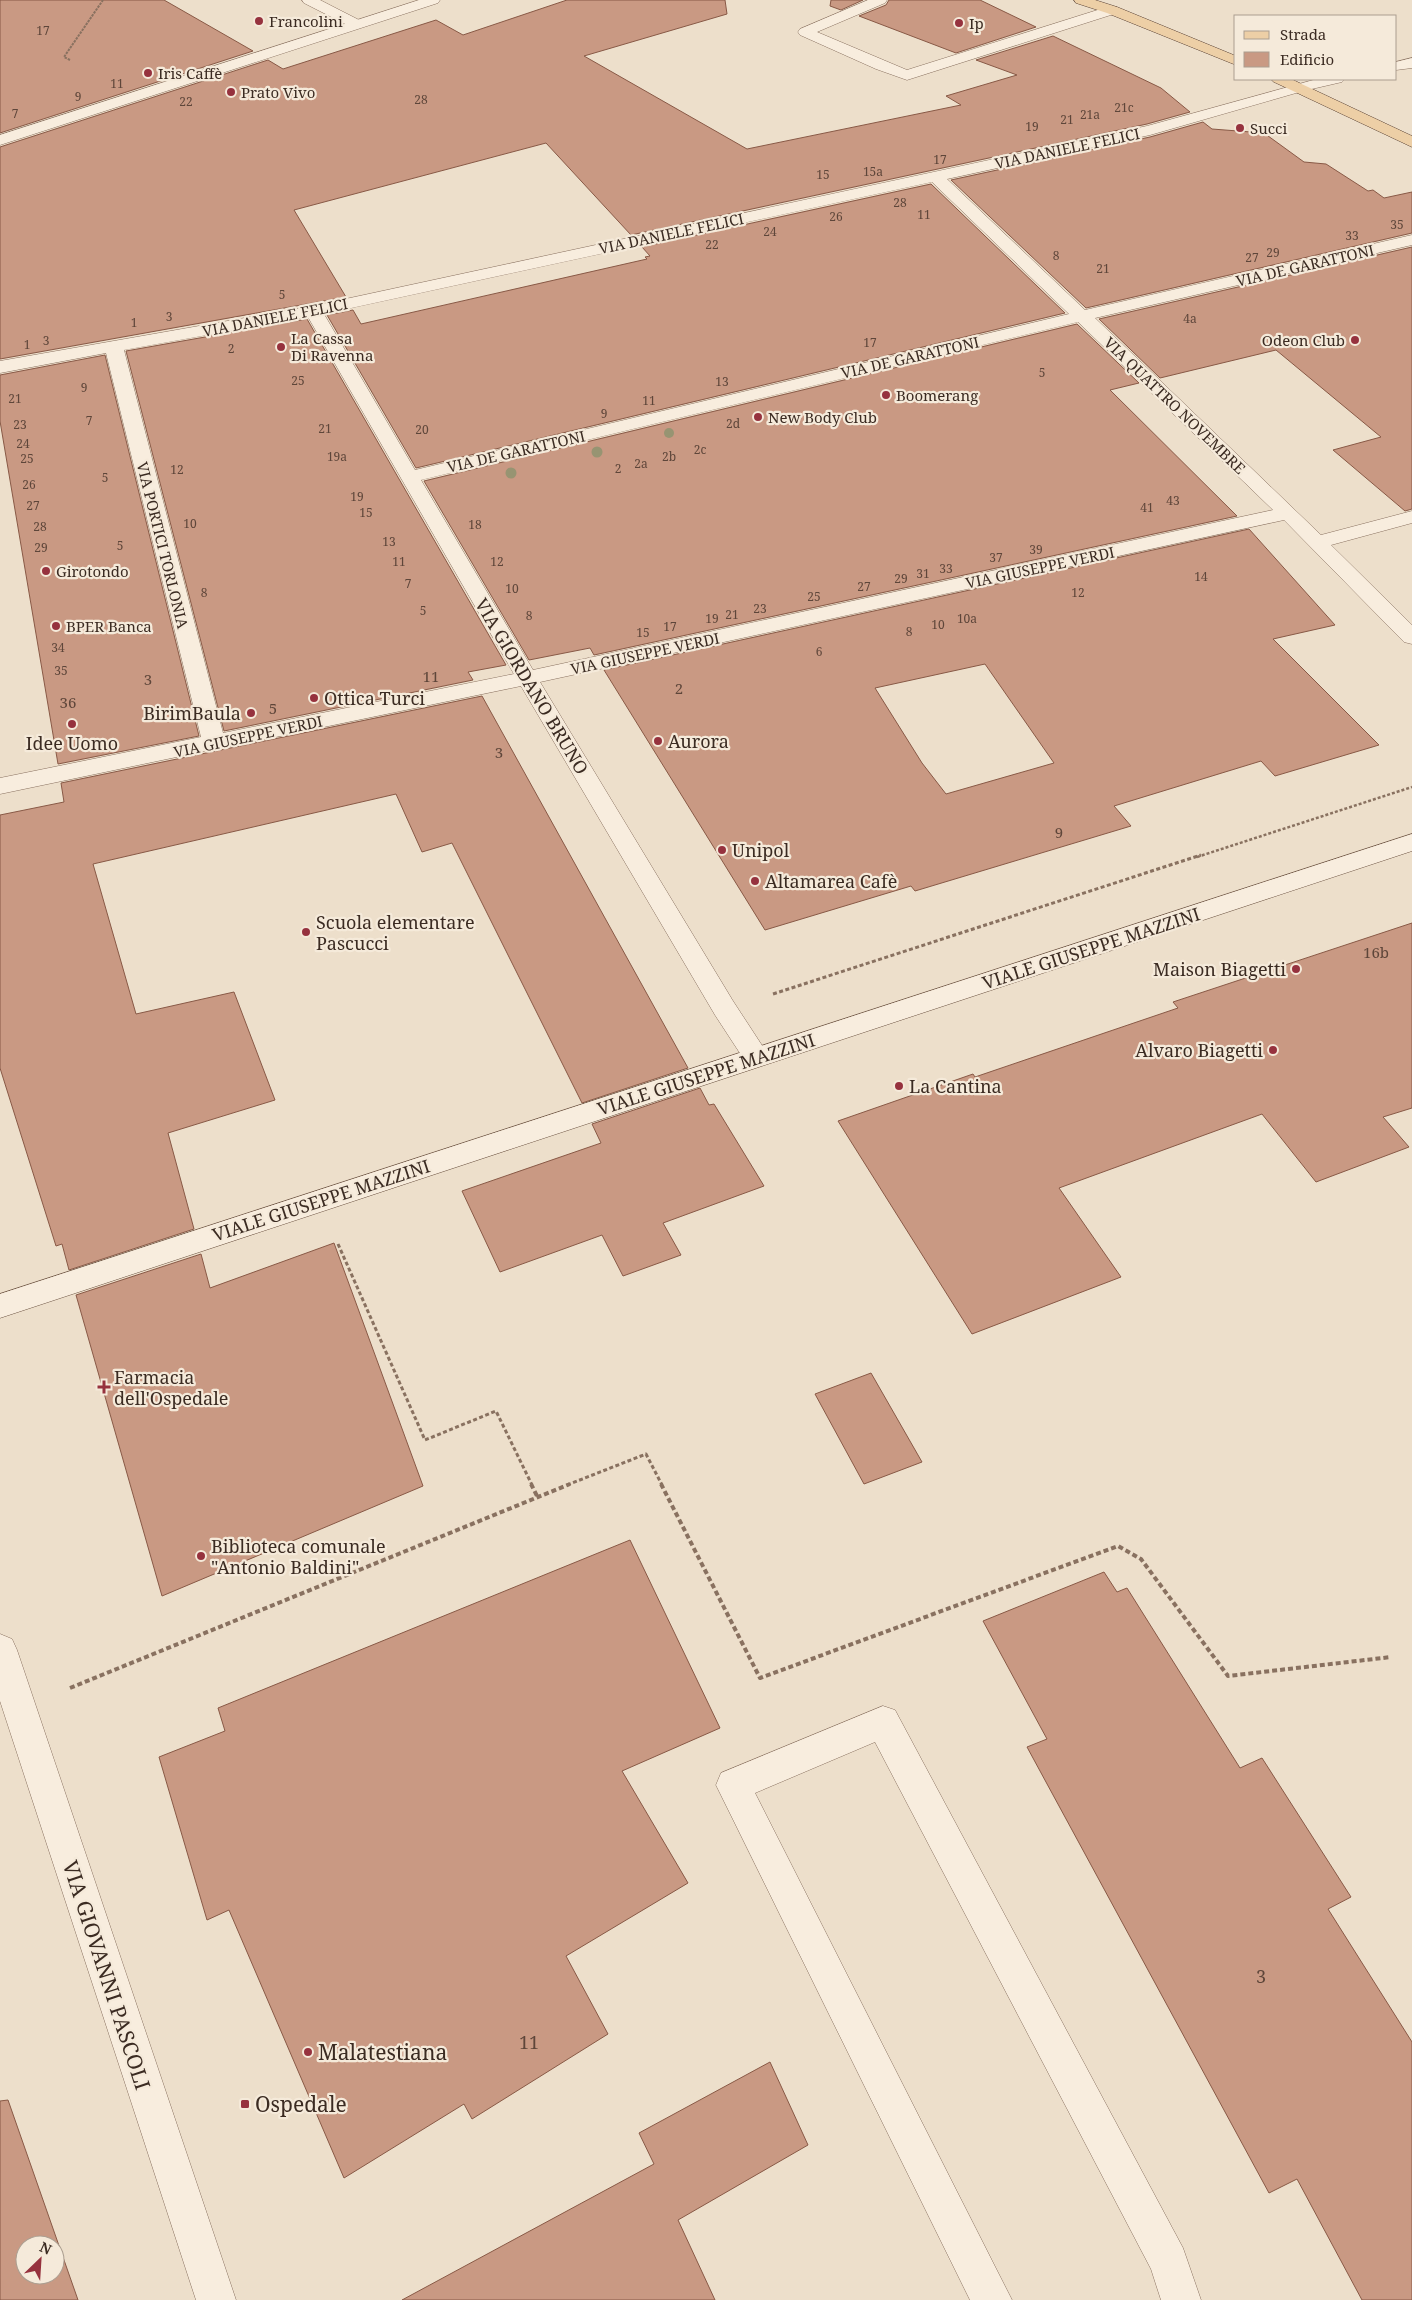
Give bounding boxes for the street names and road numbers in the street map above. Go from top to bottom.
street label: VIA DANIELE FELICI [993,123,1141,173]
street label: VIA DANIELE FELICI [597,208,745,258]
street label: VIA DE GARATTONI [1234,239,1376,291]
street label: VIA DANIELE FELICI [200,293,350,341]
street label: VIA DE GARATTONI [839,331,981,383]
street label: VIA QUATTRO NOVEMBRE [1100,332,1250,478]
street label: VIA DE GARATTONI [445,425,587,477]
street label: VIA PORTICI TORLONIA [133,460,193,631]
street label: VIA GIUSEPPE VERDI [964,541,1116,593]
street label: VIA GIORDANO BRUNO [470,594,594,778]
street label: VIA GIUSEPPE VERDI [569,627,721,679]
street label: VIA GIUSEPPE VERDI [172,710,324,762]
street label: VIALE GIUSEPPE MAZZINI [979,901,1203,995]
street label: VIALE GIUSEPPE MAZZINI [594,1027,818,1121]
street label: VIALE GIUSEPPE MAZZINI [209,1153,433,1247]
street label: VIA GIOVANNI PASCOLI [57,1857,157,2093]

